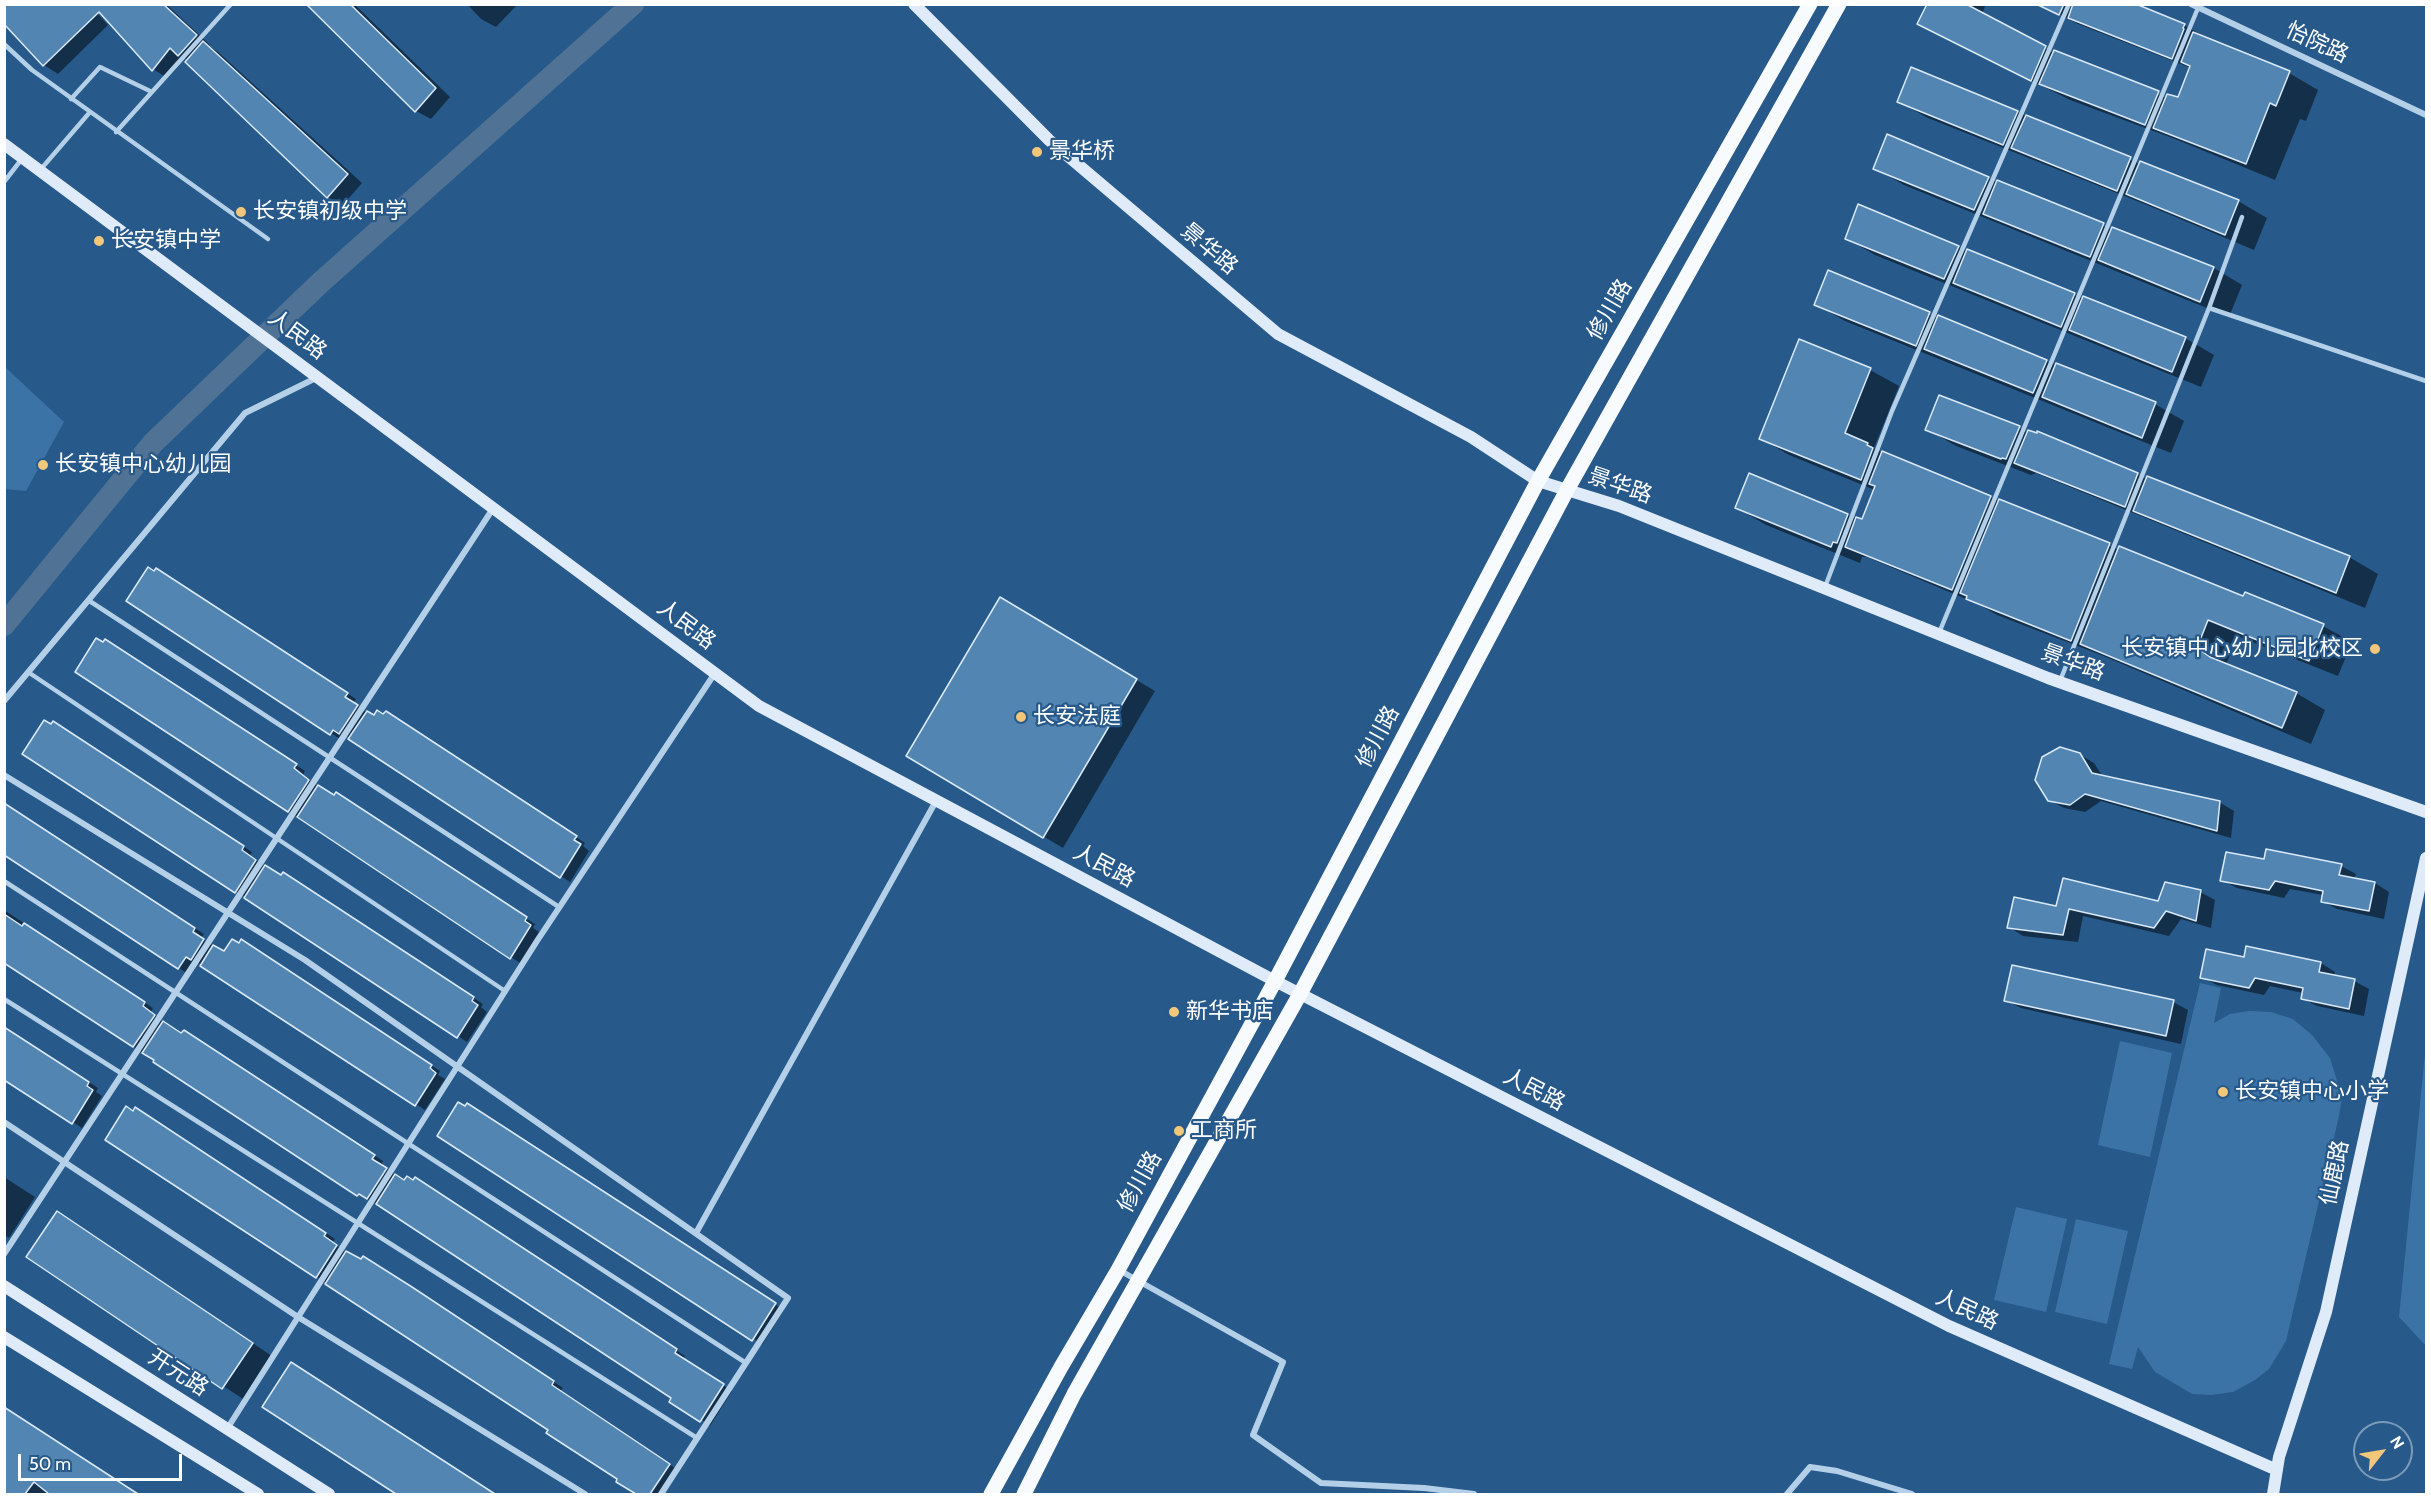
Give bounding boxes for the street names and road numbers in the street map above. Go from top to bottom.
street label: 怡院路 [2282,17,2352,69]
street label: 景华路 [1175,218,1243,280]
street label: 修川路 [1582,275,1638,345]
street label: 人民路 [263,305,331,365]
street label: 景华路 [1585,463,1655,509]
street label: 人民路 [652,595,720,655]
street label: 景华路 [2037,639,2109,687]
street label: 修川路 [1351,702,1405,772]
street label: 人民路 [1069,839,1139,893]
street label: 人民路 [1499,1063,1569,1117]
street label: 仙鹿路 [2315,1138,2355,1208]
street label: 修川路 [1112,1147,1168,1217]
street label: 人民路 [1932,1284,2002,1336]
street label: 开元路 [143,1344,213,1402]

